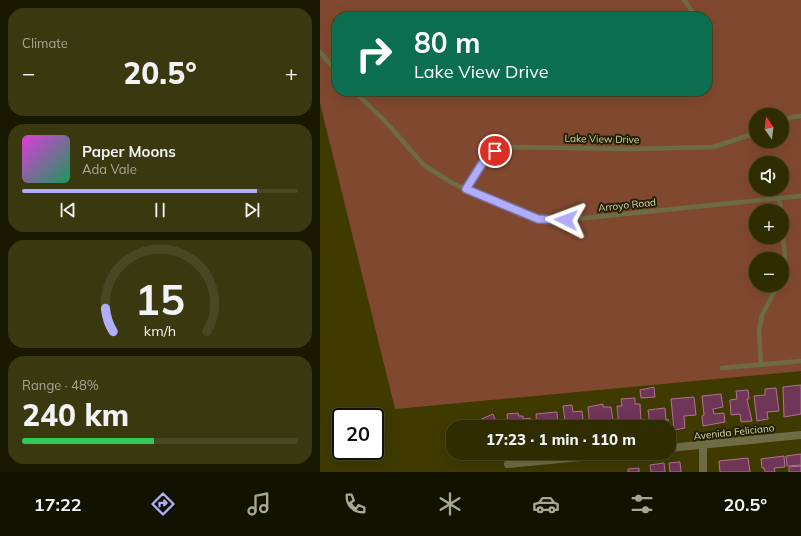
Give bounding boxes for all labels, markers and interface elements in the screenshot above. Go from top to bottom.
text: 80 m [414,25,480,60]
icon: right [348,28,400,80]
text: Climate [22,35,68,51]
text: 20.5° [123,54,197,92]
text: − [22,59,35,87]
text: + [285,59,298,87]
text: Lake View Drive [414,60,549,83]
north arrow [749,108,789,148]
map controls [749,108,789,292]
street label: Lake View Drive [565,132,639,146]
pin [478,134,512,168]
icon: arrive [484,140,506,162]
text: Paper Moons [82,142,176,161]
button: sound [749,156,789,196]
text: Ada Vale [82,161,137,177]
street label: Arroyo Road [597,195,657,215]
icon: previous [57,199,79,221]
icon: pause [149,199,171,221]
icon: next [241,199,263,221]
position arrow [545,199,587,241]
button: + [749,204,789,244]
button: − [749,252,789,292]
text: 15 [135,273,185,325]
text: km/h [144,322,176,340]
text: Range · 48% [22,377,99,393]
text: 240 km [22,396,129,434]
speed limit sign: 20 [332,408,384,460]
street label: Avenida Feliciano [693,421,775,443]
text: 17:23 · 1 min · 110 m [486,430,636,449]
icon: directions [149,490,177,518]
icon: music [245,490,273,518]
icon: phone [341,490,369,518]
icon: climate [436,490,464,518]
icon: car [532,490,560,518]
icon: filters [628,490,656,518]
text: 17:22 [34,493,82,516]
text: 20.5° [723,493,767,516]

